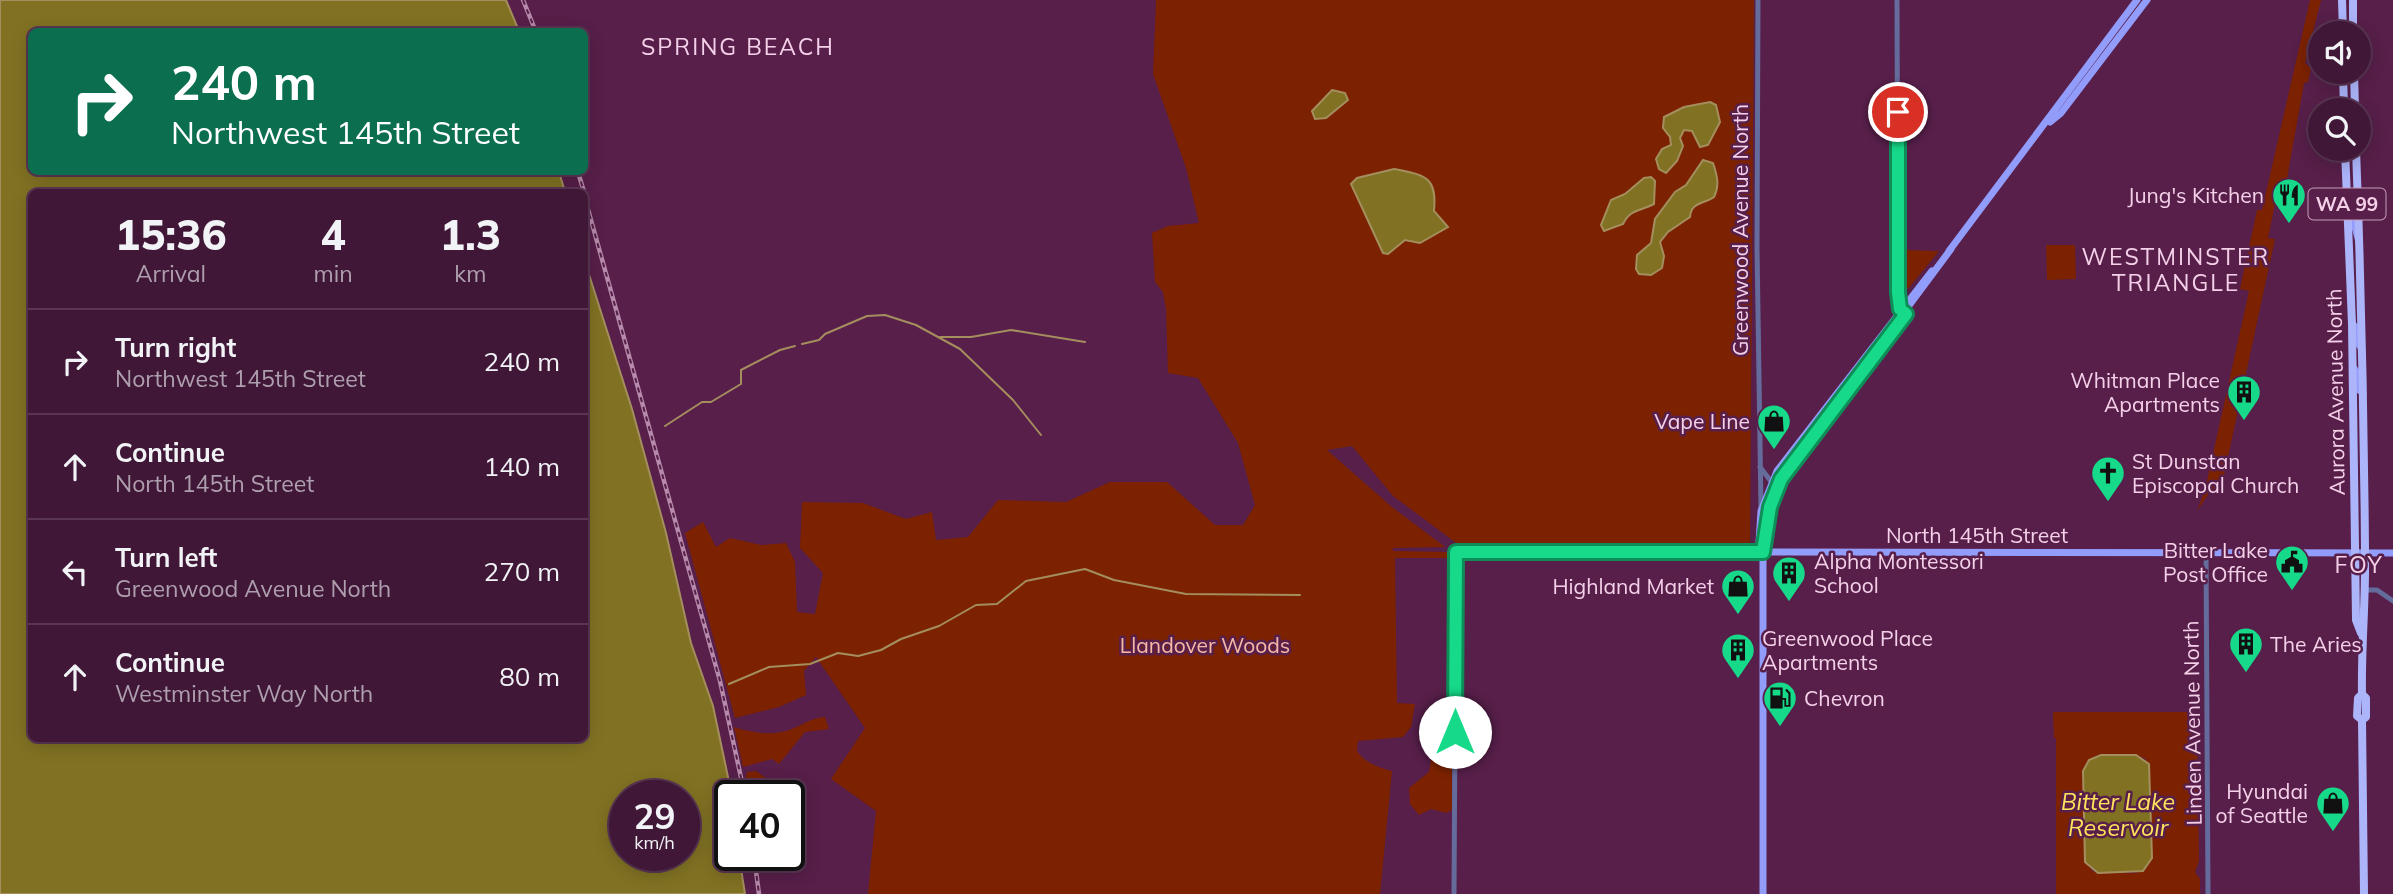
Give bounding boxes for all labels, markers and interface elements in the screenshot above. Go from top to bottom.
map controls [2308,21,2371,161]
button: sound [2308,21,2371,84]
district label: SPRING BEACH [641,32,835,61]
text: 240 m [171,51,317,112]
icon: right [56,56,147,147]
pin [1868,82,1928,142]
icon: arrive [1879,93,1917,131]
button: search [2308,98,2371,161]
street label: Greenwood Avenue North [1727,104,1753,356]
text: Northwest 145th Street [171,112,520,152]
restaurant icon: Jung's Kitchen [2270,176,2308,225]
place label: Jung's Kitchen [2127,182,2264,208]
road number: WA 99 [2308,188,2386,220]
text: 15:36 [115,208,227,261]
text: 4 [321,208,346,261]
text: 1.3 [440,208,501,261]
district label: WESTMINSTER TRIANGLE [2082,242,2270,297]
text: Arrival [136,259,206,288]
text: min [314,259,353,288]
text: km [454,259,486,288]
street label: Aurora Avenue North [2320,288,2350,496]
text: Turn right [115,331,236,364]
icon: right [56,343,94,381]
text: 240 m [484,345,560,378]
text: Northwest 145th Street [115,364,366,393]
place label: Whitman Place Apartments [2070,367,2220,417]
building icon: Whitman Place Apartments [2225,373,2263,422]
shop icon: Vape Line [1755,402,1793,451]
place label: Vape Line [1654,408,1750,434]
text: Continue [115,436,225,469]
icon: ahead [56,448,94,486]
place label: St Dunstan Episcopal Church [2132,448,2299,498]
text: 140 m [484,450,560,483]
church icon: St Dunstan Episcopal Church [2089,454,2127,503]
text: North 145th Street [115,469,314,498]
street label: North 145th Street [1886,522,2068,548]
place label: Bitter Lake Post Office [2163,537,2268,587]
text: Turn left [115,541,217,574]
public building icon: Bitter Lake Post Office [2273,543,2311,592]
place label: Alpha Montessori School [1814,548,1984,598]
district label: FOY [2334,550,2384,579]
icon: left [56,553,94,591]
building icon: Alpha Montessori School [1770,554,1808,603]
text: 270 m [484,555,560,588]
shop icon: Highland Market [1719,567,1757,616]
place label: Highland Market [1552,573,1714,599]
text: Greenwood Avenue North [115,574,391,603]
street label: Linden Avenue North [2177,620,2207,826]
place label: Greenwood Place Apartments [1762,625,1933,675]
building icon: The Aries [2227,625,2265,674]
building icon: Greenwood Place Apartments [1719,631,1757,680]
place label: The Aries [2270,631,2362,657]
park label: Llandover Woods [1120,632,1290,658]
text: Continue [115,646,225,679]
icon: ahead [56,658,94,696]
text: 80 m [499,660,560,693]
text: Westminster Way North [115,679,373,708]
fuel station icon: Chevron [1761,679,1799,728]
place label: Chevron [1804,685,1885,711]
position arrow [1418,695,1492,769]
place label: Hyundai of Seattle [2216,778,2308,828]
speed limit sign: 40 [714,780,805,871]
shop icon: Hyundai of Seattle [2314,784,2352,833]
water label: Bitter Lake Reservoir [2061,787,2175,842]
text: 29 [633,794,676,838]
text: km/h [634,831,675,854]

